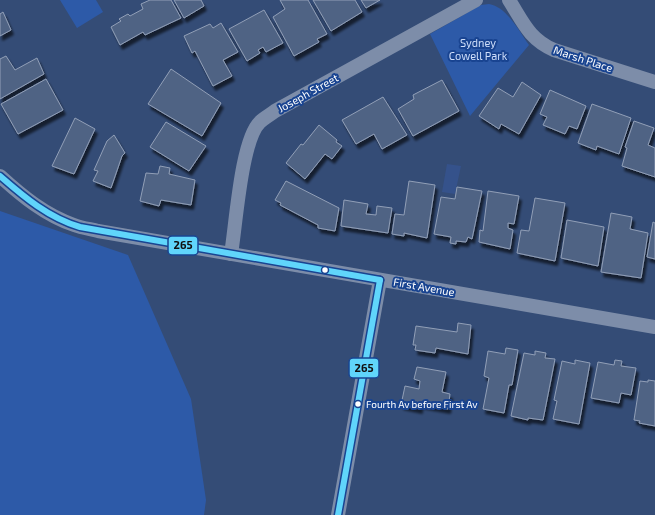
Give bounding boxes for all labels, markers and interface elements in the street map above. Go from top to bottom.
park label: Sydney Cowell Park [449,36,508,62]
street label: Marsh Place [552,43,615,74]
street label: Joseph Street [275,71,340,115]
line badge: 265 [168,236,198,255]
text: 265 [174,238,192,251]
unlabelled marker [320,265,330,275]
street label: First Avenue [392,275,456,298]
line badge: 265 [349,358,379,378]
text: 265 [355,361,373,374]
place label: Fourth Av before First Av [366,398,478,410]
marker: Fourth Av before First Av [353,399,363,409]

